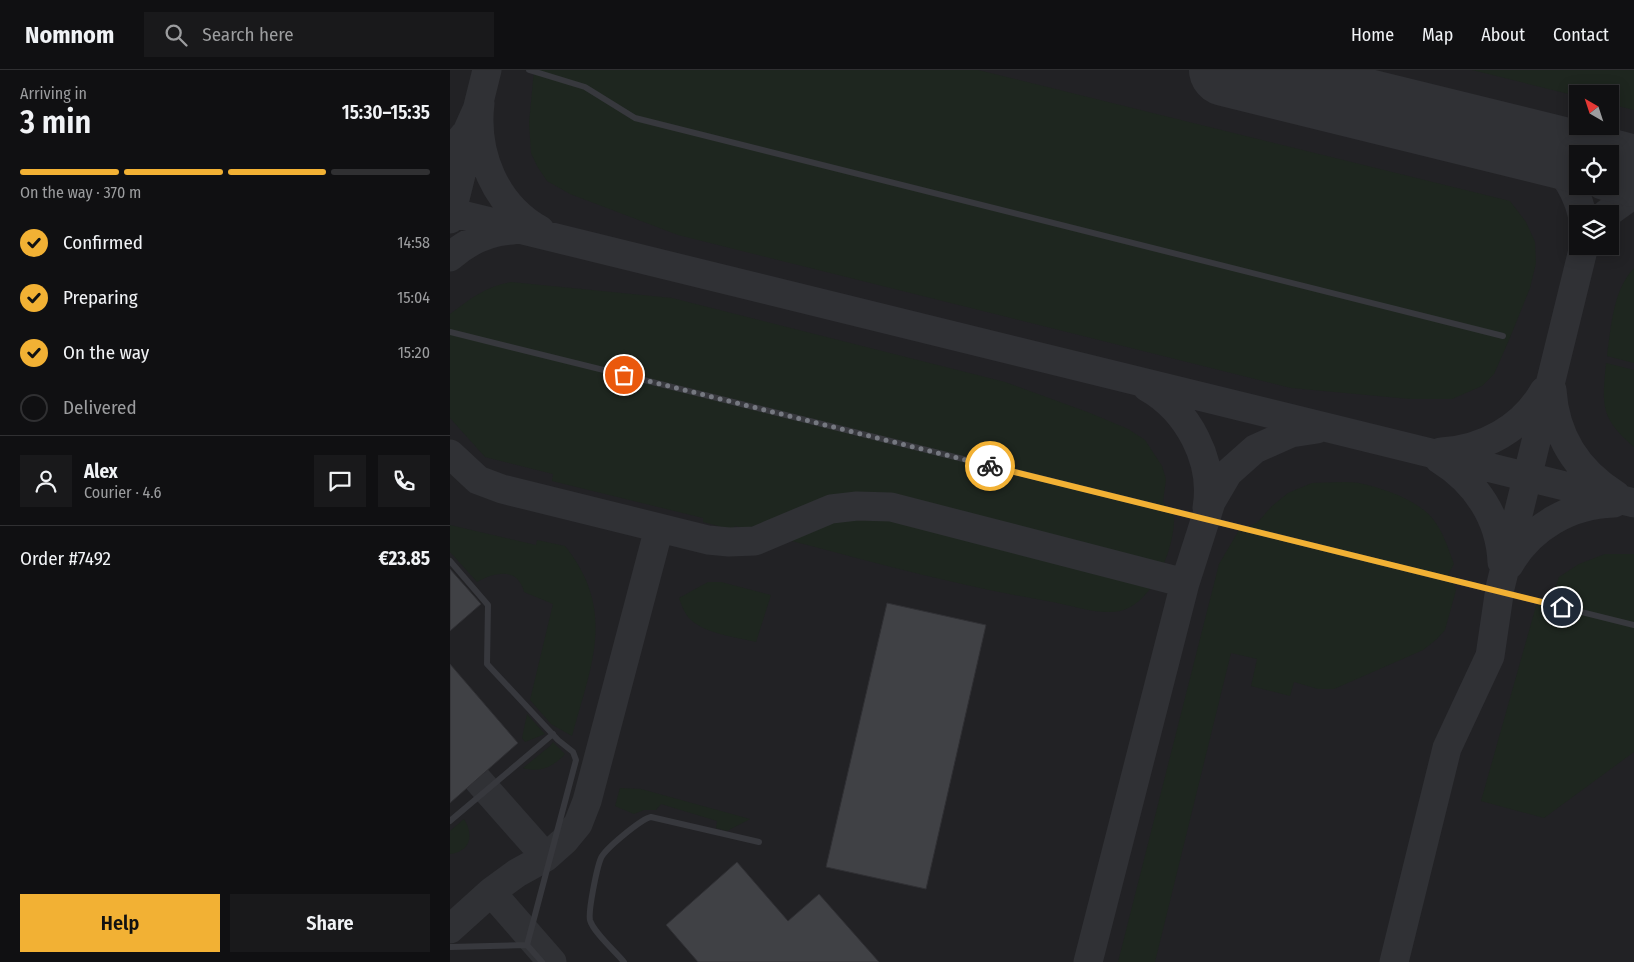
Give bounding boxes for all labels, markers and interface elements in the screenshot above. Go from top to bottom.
search box [144,12,494,57]
text: Nomnom [25,21,114,49]
icon: search [162,21,190,49]
text: Search here [202,23,294,46]
text: Home [1351,24,1394,46]
text: Map [1422,24,1453,46]
text: About [1481,24,1525,46]
text: Contact [1553,24,1609,46]
text: Arriving in [20,84,87,103]
north arrow [1569,85,1619,135]
map controls [1569,85,1619,255]
text: 15:30–15:35 [342,101,430,124]
text: 3 min [20,103,91,141]
button: locate [1569,145,1619,195]
text: On the way · 370 m [20,183,141,202]
button: layers [1569,205,1619,255]
icon: check [20,229,48,257]
text: Confirmed [63,231,143,254]
text: 14:58 [397,233,430,252]
icon: check [20,284,48,312]
text: Preparing [63,286,138,309]
text: 15:04 [397,288,430,307]
icon: check [20,339,48,367]
text: On the way [63,341,149,364]
text: 15:20 [398,343,430,362]
pin [603,354,645,396]
icon: bag [610,361,638,389]
text: Delivered [63,396,137,419]
courier [965,441,1015,491]
icon: bike [976,452,1004,480]
button: person [20,455,72,507]
button: chat [314,455,366,507]
button: phone [378,455,430,507]
text: Alex [84,460,118,483]
text: Courier · 4.6 [84,483,162,502]
text: Order #7492 [20,547,111,570]
text: €23.85 [379,547,430,570]
pin [1541,586,1583,628]
icon: home [1548,593,1576,621]
button: Help [20,894,220,952]
button: Share [230,894,430,952]

